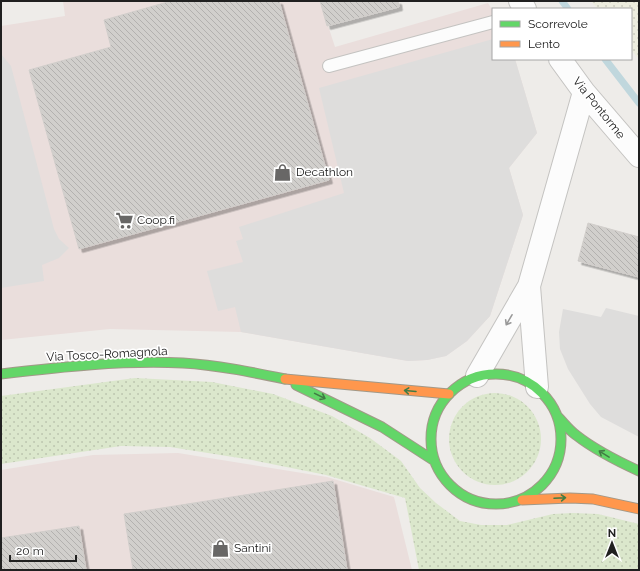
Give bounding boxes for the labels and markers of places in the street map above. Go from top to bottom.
shop icon: Decathlon [273,162,293,182]
place label: Decathlon [296,165,353,179]
supermarket icon: Coop.fi [114,210,134,230]
place label: Coop.fi [137,213,175,227]
shop icon: Santini [211,538,231,558]
place label: Santini [234,541,271,555]

